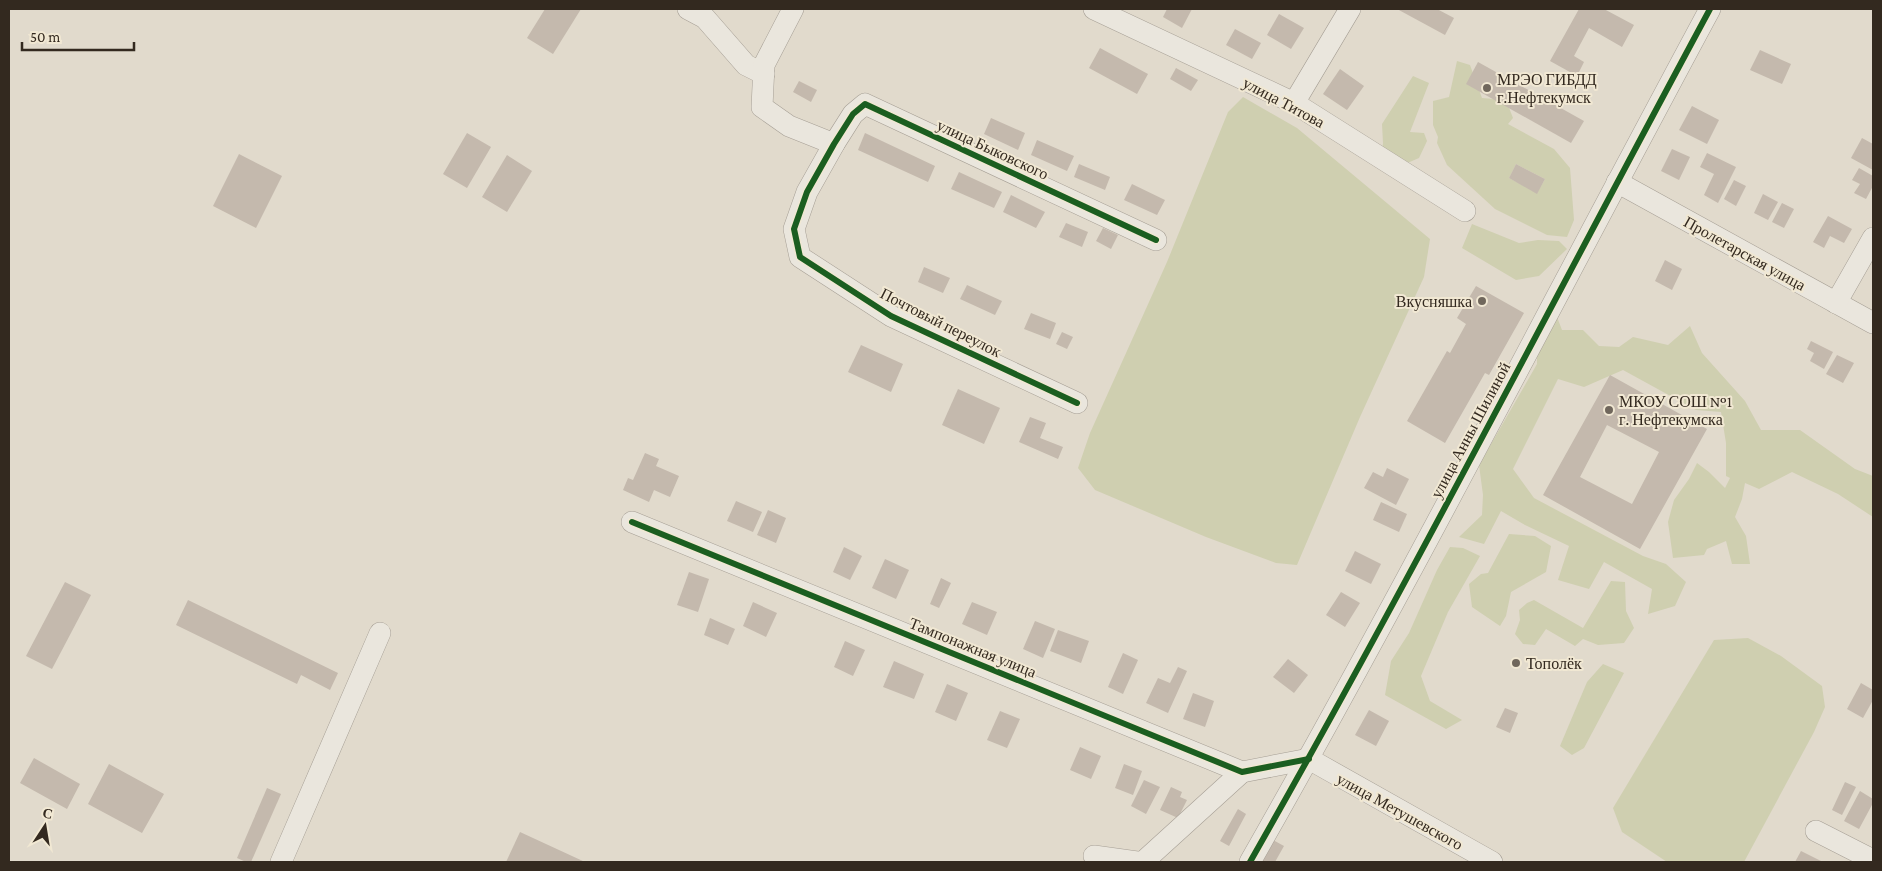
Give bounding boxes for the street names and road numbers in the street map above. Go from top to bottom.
street label: улица Титова [1240,74,1327,132]
street label: улица Быковского [934,116,1051,184]
street label: Пролетарская улица [1681,213,1808,295]
street label: Почтовый переулок [877,285,1004,361]
street label: улица Анны Шилиной [1427,359,1515,501]
street label: Тампонажная улица [906,614,1039,682]
street label: улица Метушевского [1333,770,1466,854]

